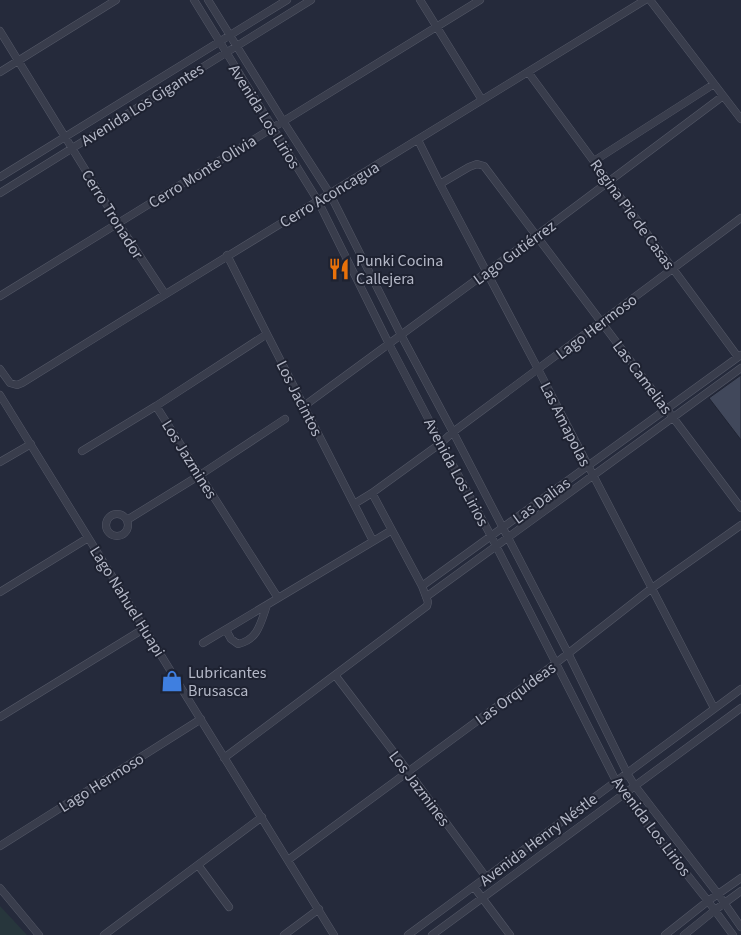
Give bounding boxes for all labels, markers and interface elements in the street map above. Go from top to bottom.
street label: Avenida Los Gigantes [77,58,208,152]
street label: Avenida Los Lirios [223,60,305,173]
street label: Cerro Monte Olivia [144,130,261,214]
street label: Regina Pie de Casas [585,155,680,275]
street label: Cerro Aconcagua [275,156,384,233]
street label: Cerro Tronador [76,166,149,264]
street label: Lago Gutiérrez [469,215,560,290]
place label: Punki Cocina Callejera [356,250,443,290]
restaurant icon: Punki Cocina Callejera [326,256,352,282]
street label: Lago Hermoso [551,289,642,365]
street label: Las Camelias [607,336,677,419]
street label: Los Jacintos [271,357,328,440]
street label: Las Amapolas [534,378,596,471]
street label: Avenida Los Lirios [418,415,494,531]
street label: Los Jazmines [156,416,222,503]
street label: Las Dalias [508,472,575,529]
street label: Lago Nahuel Huapi [84,542,170,661]
street label: Las Orquídeas [471,657,561,731]
place label: Lubricantes Brusasca [188,662,267,702]
shop icon: Lubricantes Brusasca [159,668,185,694]
street label: Los Jazmines [384,746,455,831]
street label: Lago Hermoso [55,748,148,818]
street label: Avenida Los Lirios [606,772,696,881]
street label: Avenida Henry Néstle [475,788,602,891]

